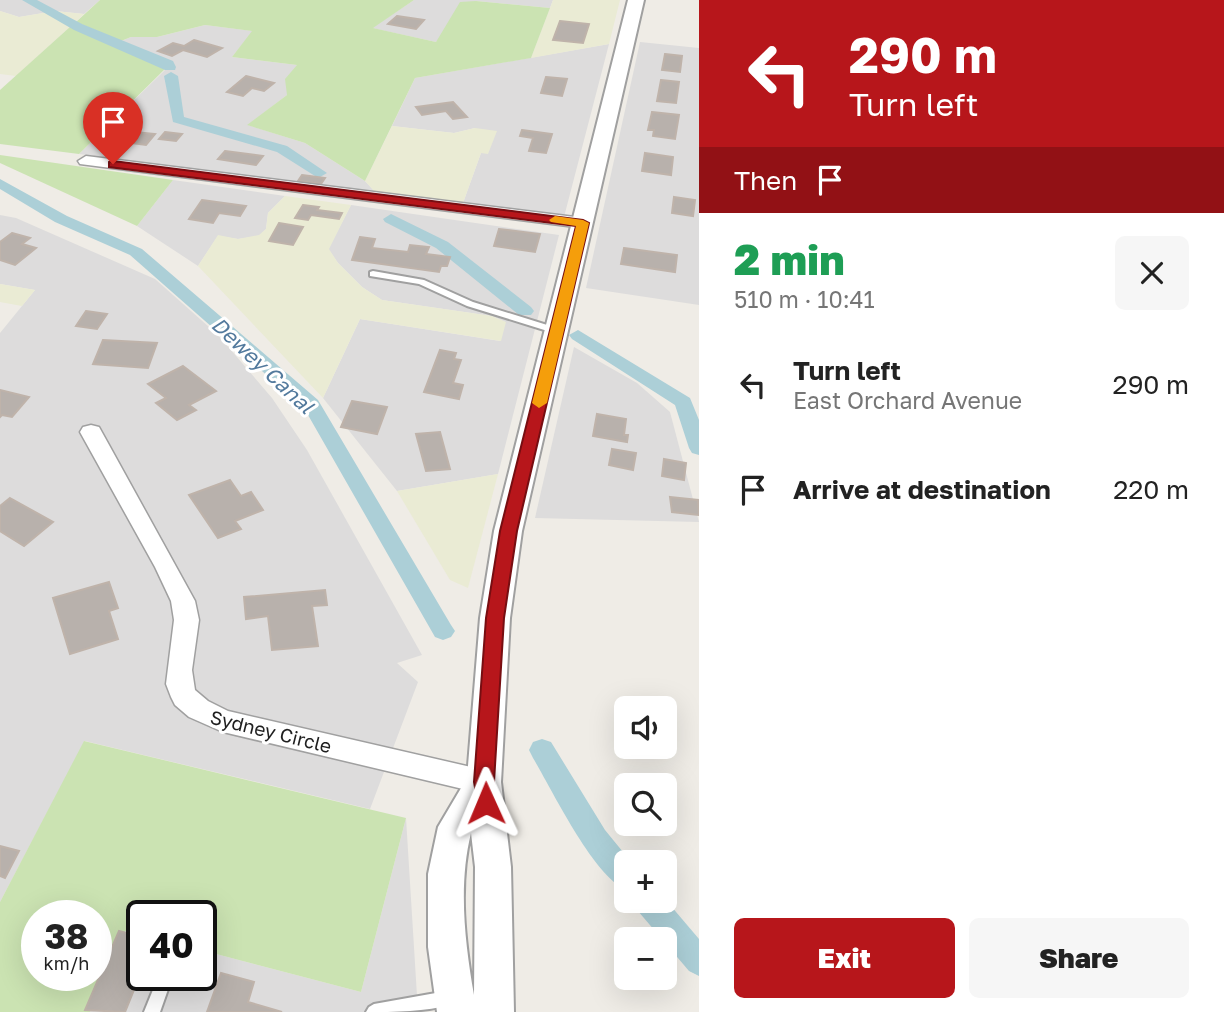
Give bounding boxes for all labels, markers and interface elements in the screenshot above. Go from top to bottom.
text: 290 m [849,25,997,84]
icon: left [734,28,825,119]
text: Turn left [849,85,978,123]
pin [83,92,143,164]
icon: arrive [94,103,132,141]
icon: arrive [811,161,849,199]
text: Then [734,165,797,196]
text: 2 min [734,234,845,284]
button: close [1115,236,1189,310]
text: 510 m · 10:41 [734,285,875,313]
water label: Dewey Canal [207,311,320,420]
text: Turn left [793,355,901,386]
icon: left [734,366,772,404]
text: 290 m [1113,369,1189,400]
text: East Orchard Avenue [793,386,1022,414]
icon: arrive [734,471,772,509]
text: Arrive at destination [793,474,1051,505]
text: 220 m [1113,474,1189,505]
map controls [614,696,677,990]
button: sound [614,696,677,759]
street label: Sydney Circle [208,705,334,757]
position arrow [449,766,523,840]
button: search [614,773,677,836]
button: + [614,850,677,913]
speed limit sign: 40 [126,900,217,991]
text: 38 [45,915,88,957]
button: Exit [734,918,955,998]
button: Share [969,918,1189,998]
button: − [614,927,677,990]
text: km/h [44,952,89,974]

